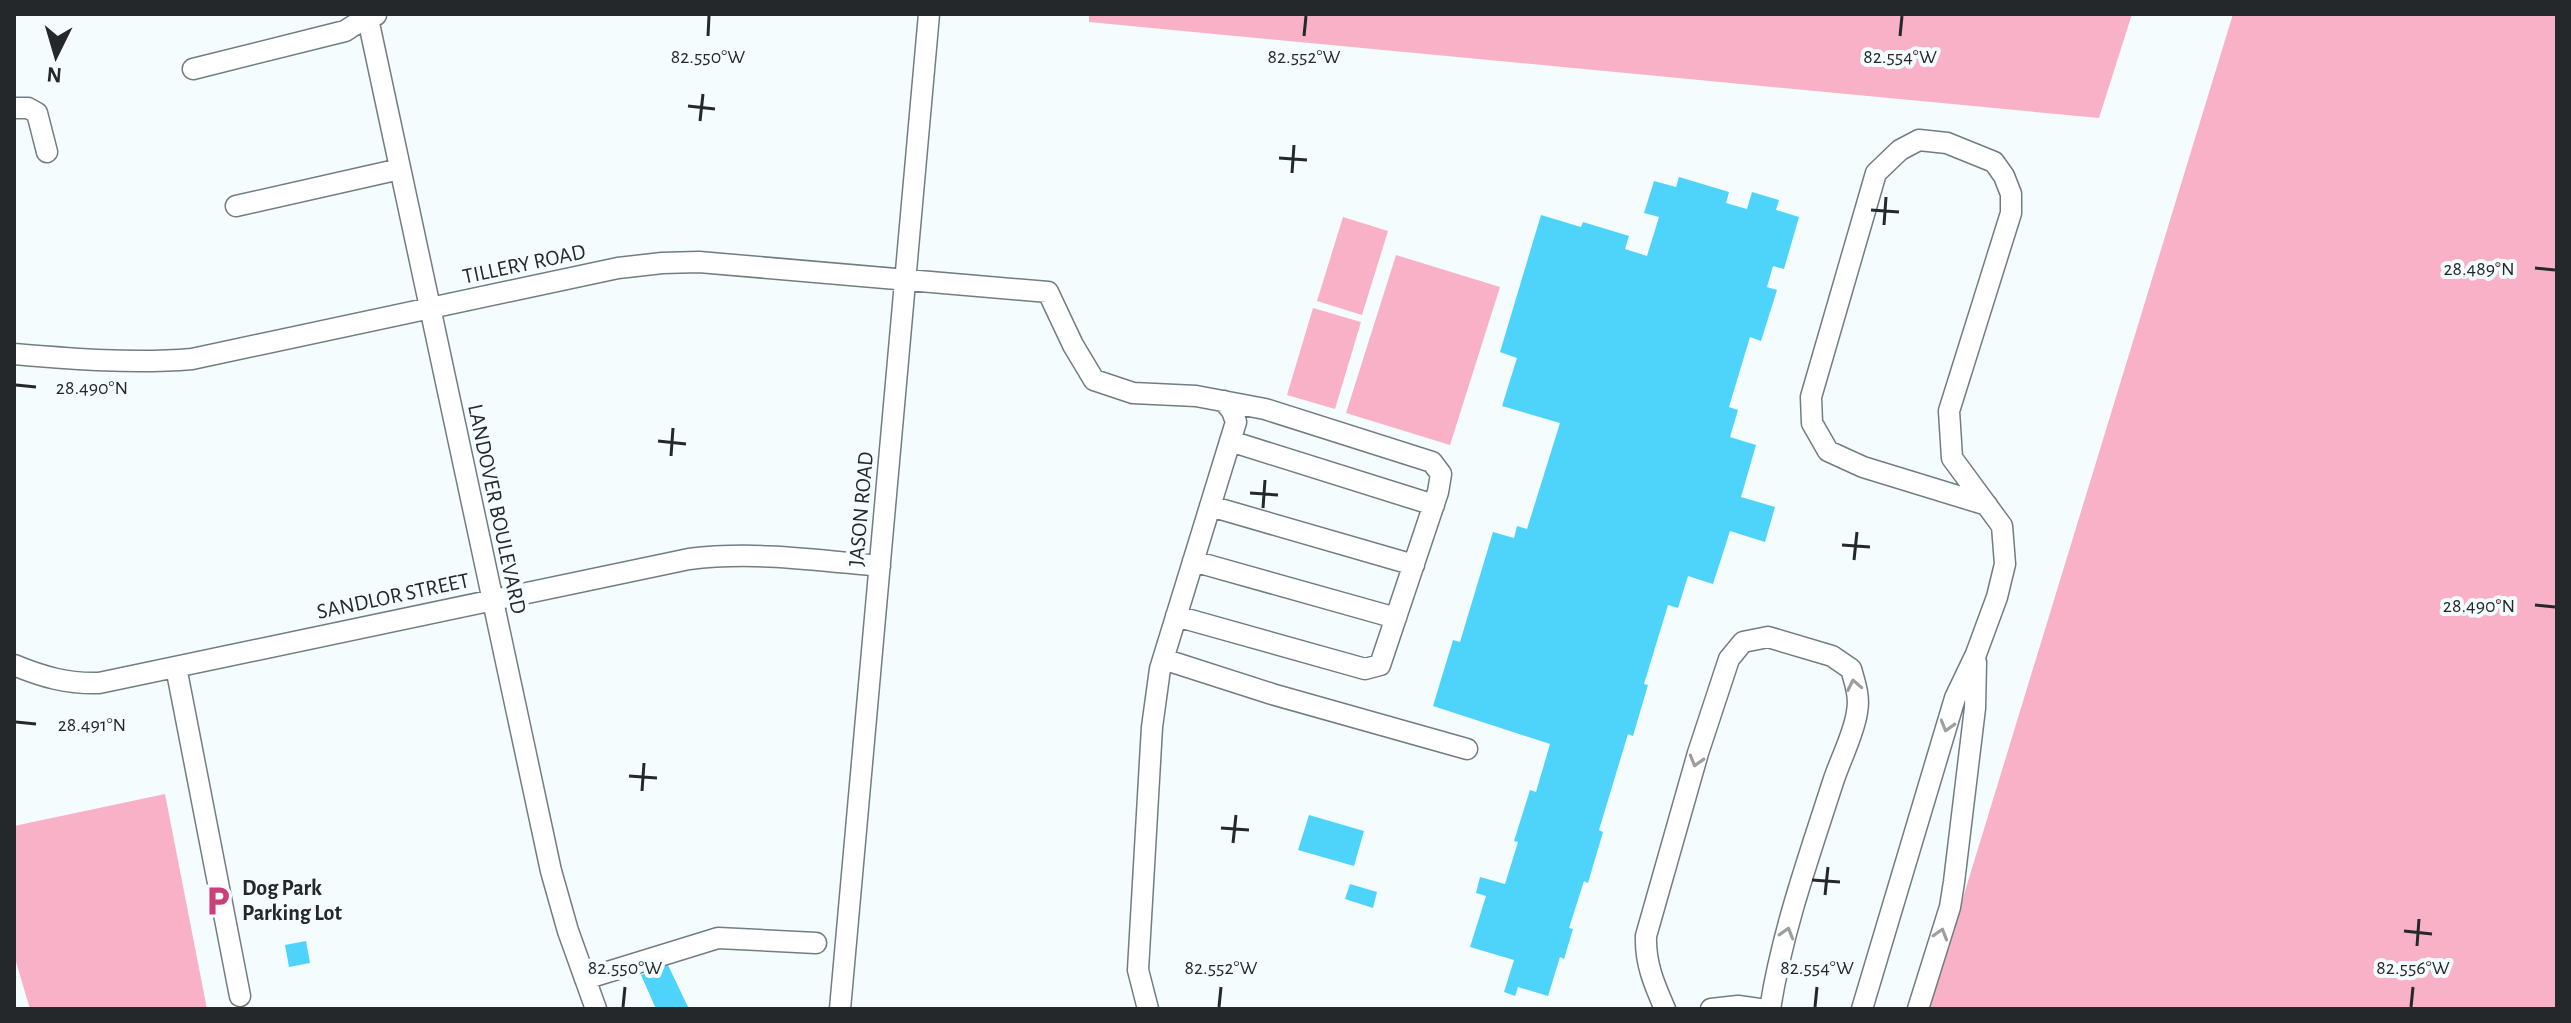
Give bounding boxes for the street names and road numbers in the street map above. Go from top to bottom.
street label: TILLERY ROAD [461,240,587,288]
street label: LANDOVER BOULEVARD [464,402,530,616]
street label: JASON ROAD [845,451,877,567]
street label: SANDLOR STREET [315,569,472,623]

